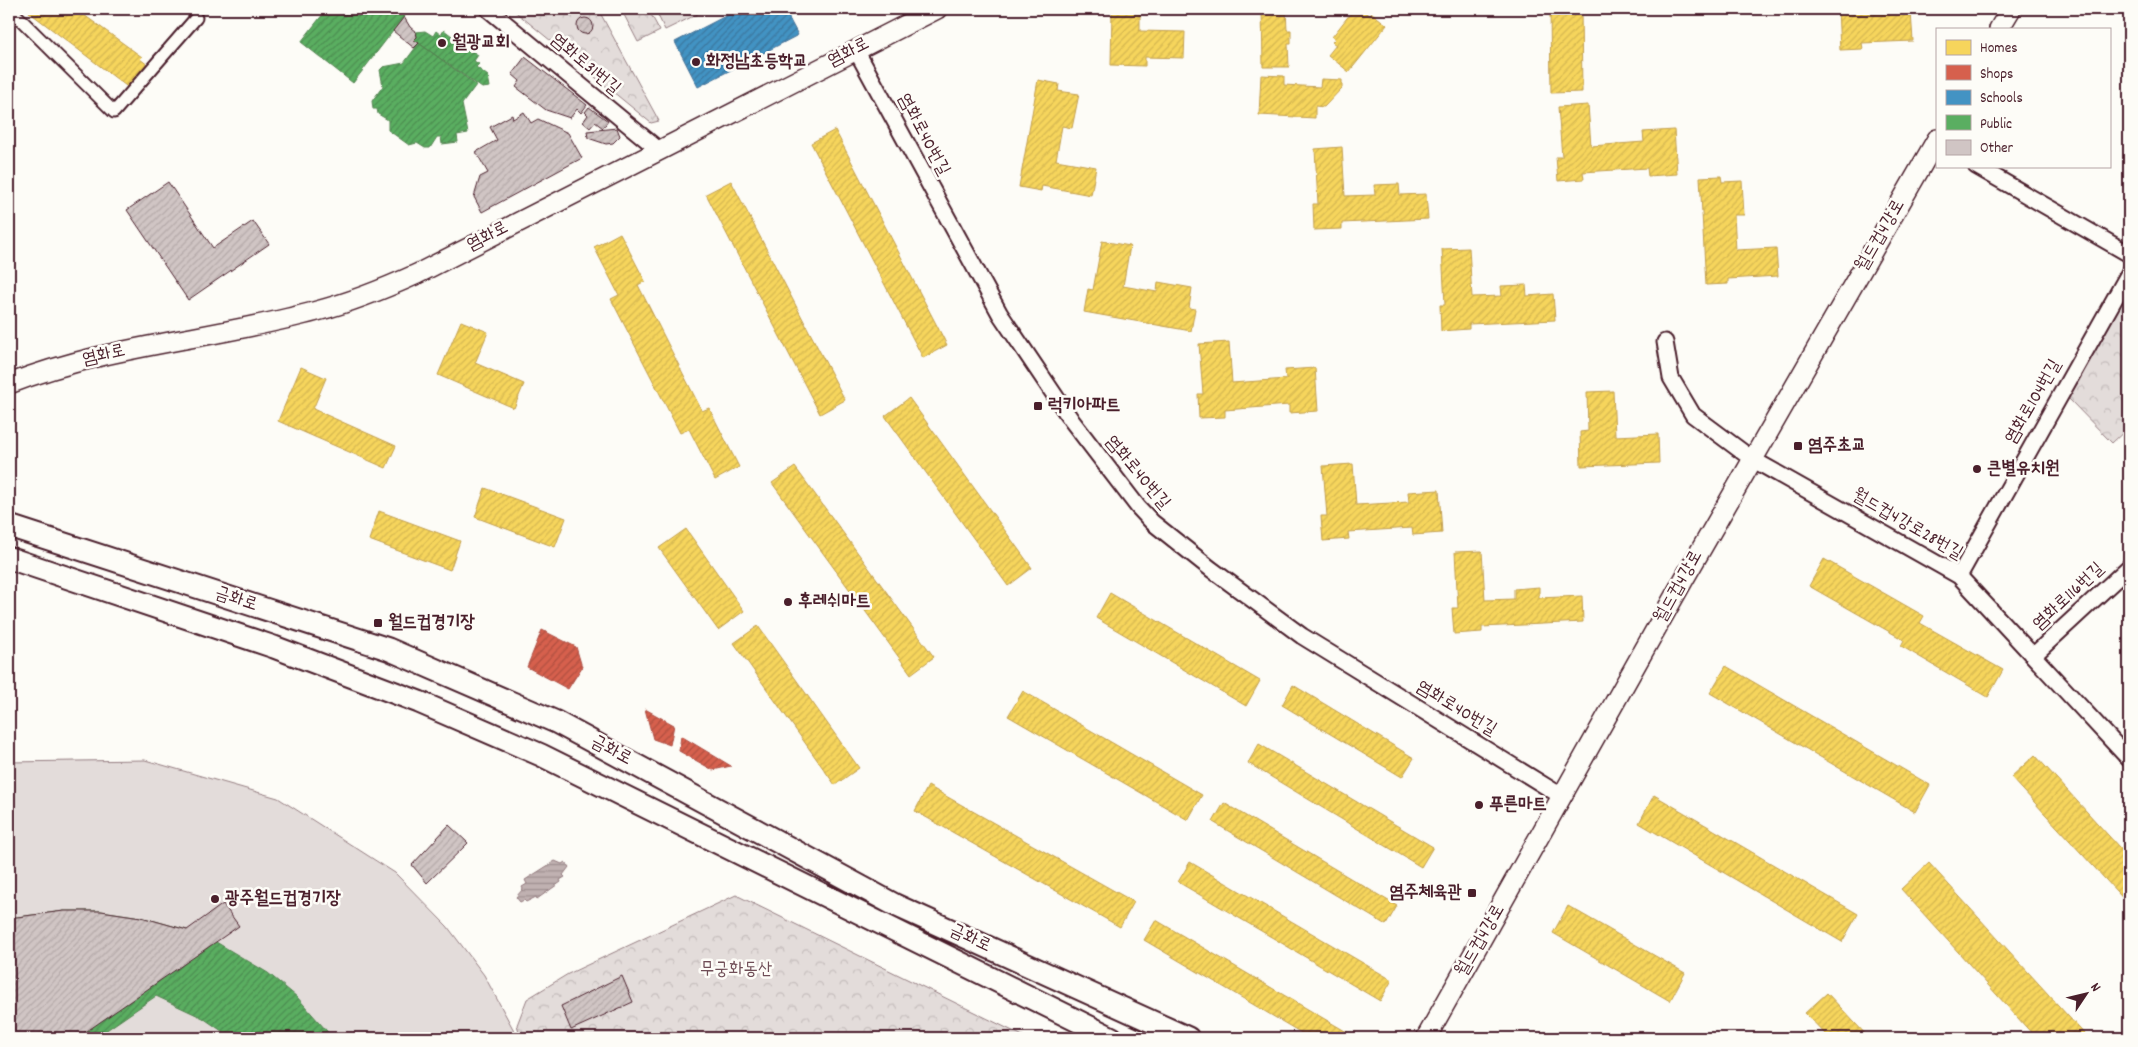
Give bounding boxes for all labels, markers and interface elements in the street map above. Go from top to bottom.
street label: 염화로31번길 [545,28,626,102]
legend [1936,28,2110,168]
place label: 월광교회 [452,31,510,56]
street label: 염화로 [824,32,874,74]
marker: 월광교회 [436,37,448,49]
text: Homes [1980,38,2018,60]
place label: 화정남초등학교 [706,50,807,75]
marker: 화정남초등학교 [690,56,702,68]
text: Shops [1980,64,2013,86]
text: Schools [1980,88,2023,110]
street label: 염화로40번길 [891,90,955,181]
text: Public [1980,114,2012,136]
text: Other [1980,138,2014,160]
street label: 월드컵4강로 [1850,195,1912,277]
street label: 염화로 [463,216,513,258]
street label: 염화로 [80,339,128,373]
street label: 염화로104번길 [2000,355,2068,449]
place label: 럭키아파트 [1048,394,1120,419]
marker: 럭키아파트 [1032,400,1044,412]
street label: 염화로40번길 [1099,431,1176,516]
place label: 염주초교 [1808,434,1866,459]
marker: 염주초교 [1792,440,1804,452]
place label: 큰별유치원 [1987,457,2059,482]
marker: 큰별유치원 [1971,463,1983,475]
street label: 월드컵4강로28번길 [1847,483,1967,567]
street label: 월드컵4강로 [1649,546,1709,628]
street label: 염화로116번길 [2028,557,2110,637]
street label: 금화로 [211,581,261,619]
place label: 후레쉬마트 [798,590,870,615]
marker: 후레쉬마트 [782,596,794,608]
place label: 월드컵경기장 [388,611,475,636]
marker: 월드컵경기장 [372,617,384,629]
street label: 염화로40번길 [1411,675,1501,743]
street label: 금화로 [586,730,636,772]
place label: 푸른마트 [1489,793,1547,818]
marker: 푸른마트 [1473,799,1485,811]
place label: 염주체육관 [1390,881,1463,906]
place label: 광주월드컵경기장 [225,887,341,912]
marker: 염주체육관 [1466,887,1478,899]
marker: 광주월드컵경기장 [209,893,221,905]
street label: 월드컵4강로 [1450,900,1512,982]
street label: 금화로 [945,918,995,960]
park label: 무궁화동산 [700,958,773,983]
north arrow [2060,970,2110,1020]
text: N [2085,979,2105,996]

